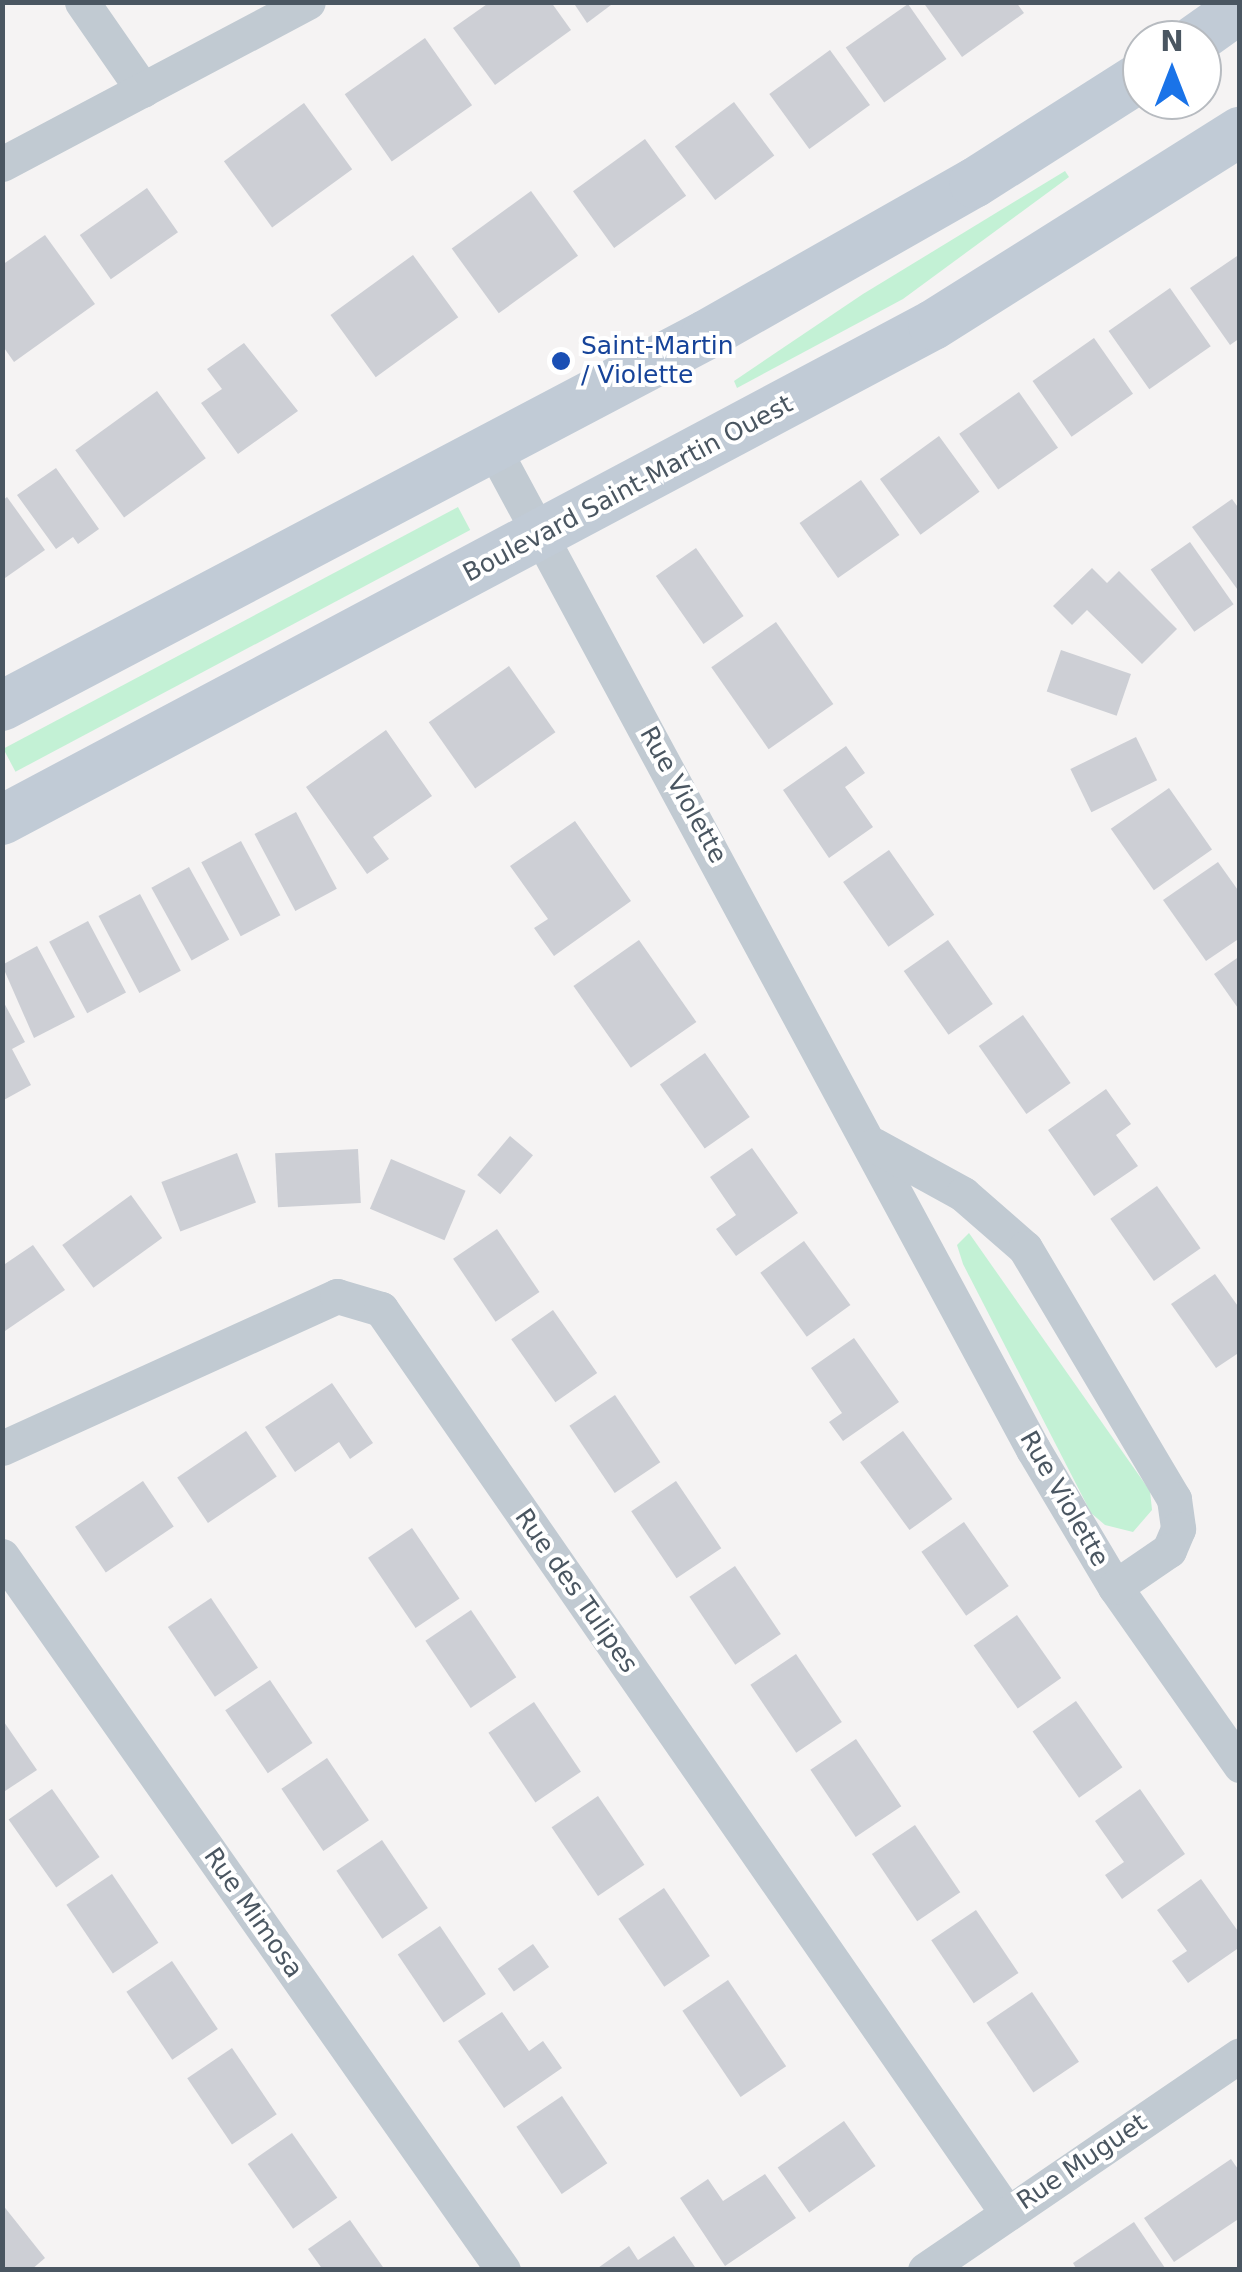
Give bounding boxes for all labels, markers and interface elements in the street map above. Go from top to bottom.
north arrow [1122,20,1222,120]
text: N [1160,25,1184,58]
place label: Saint-Martin / Violette [581,332,734,391]
marker: Saint-Martin / Violette [550,350,572,372]
street label: Boulevard Saint-Martin Ouest [458,389,798,589]
street label: Rue Violette [633,721,733,869]
street label: Rue Violette [1013,1426,1115,1572]
street label: Rue des Tulipes [508,1503,644,1679]
street label: Rue Mimosa [197,1842,309,1984]
street label: Rue Muguet [1012,2108,1152,2216]

